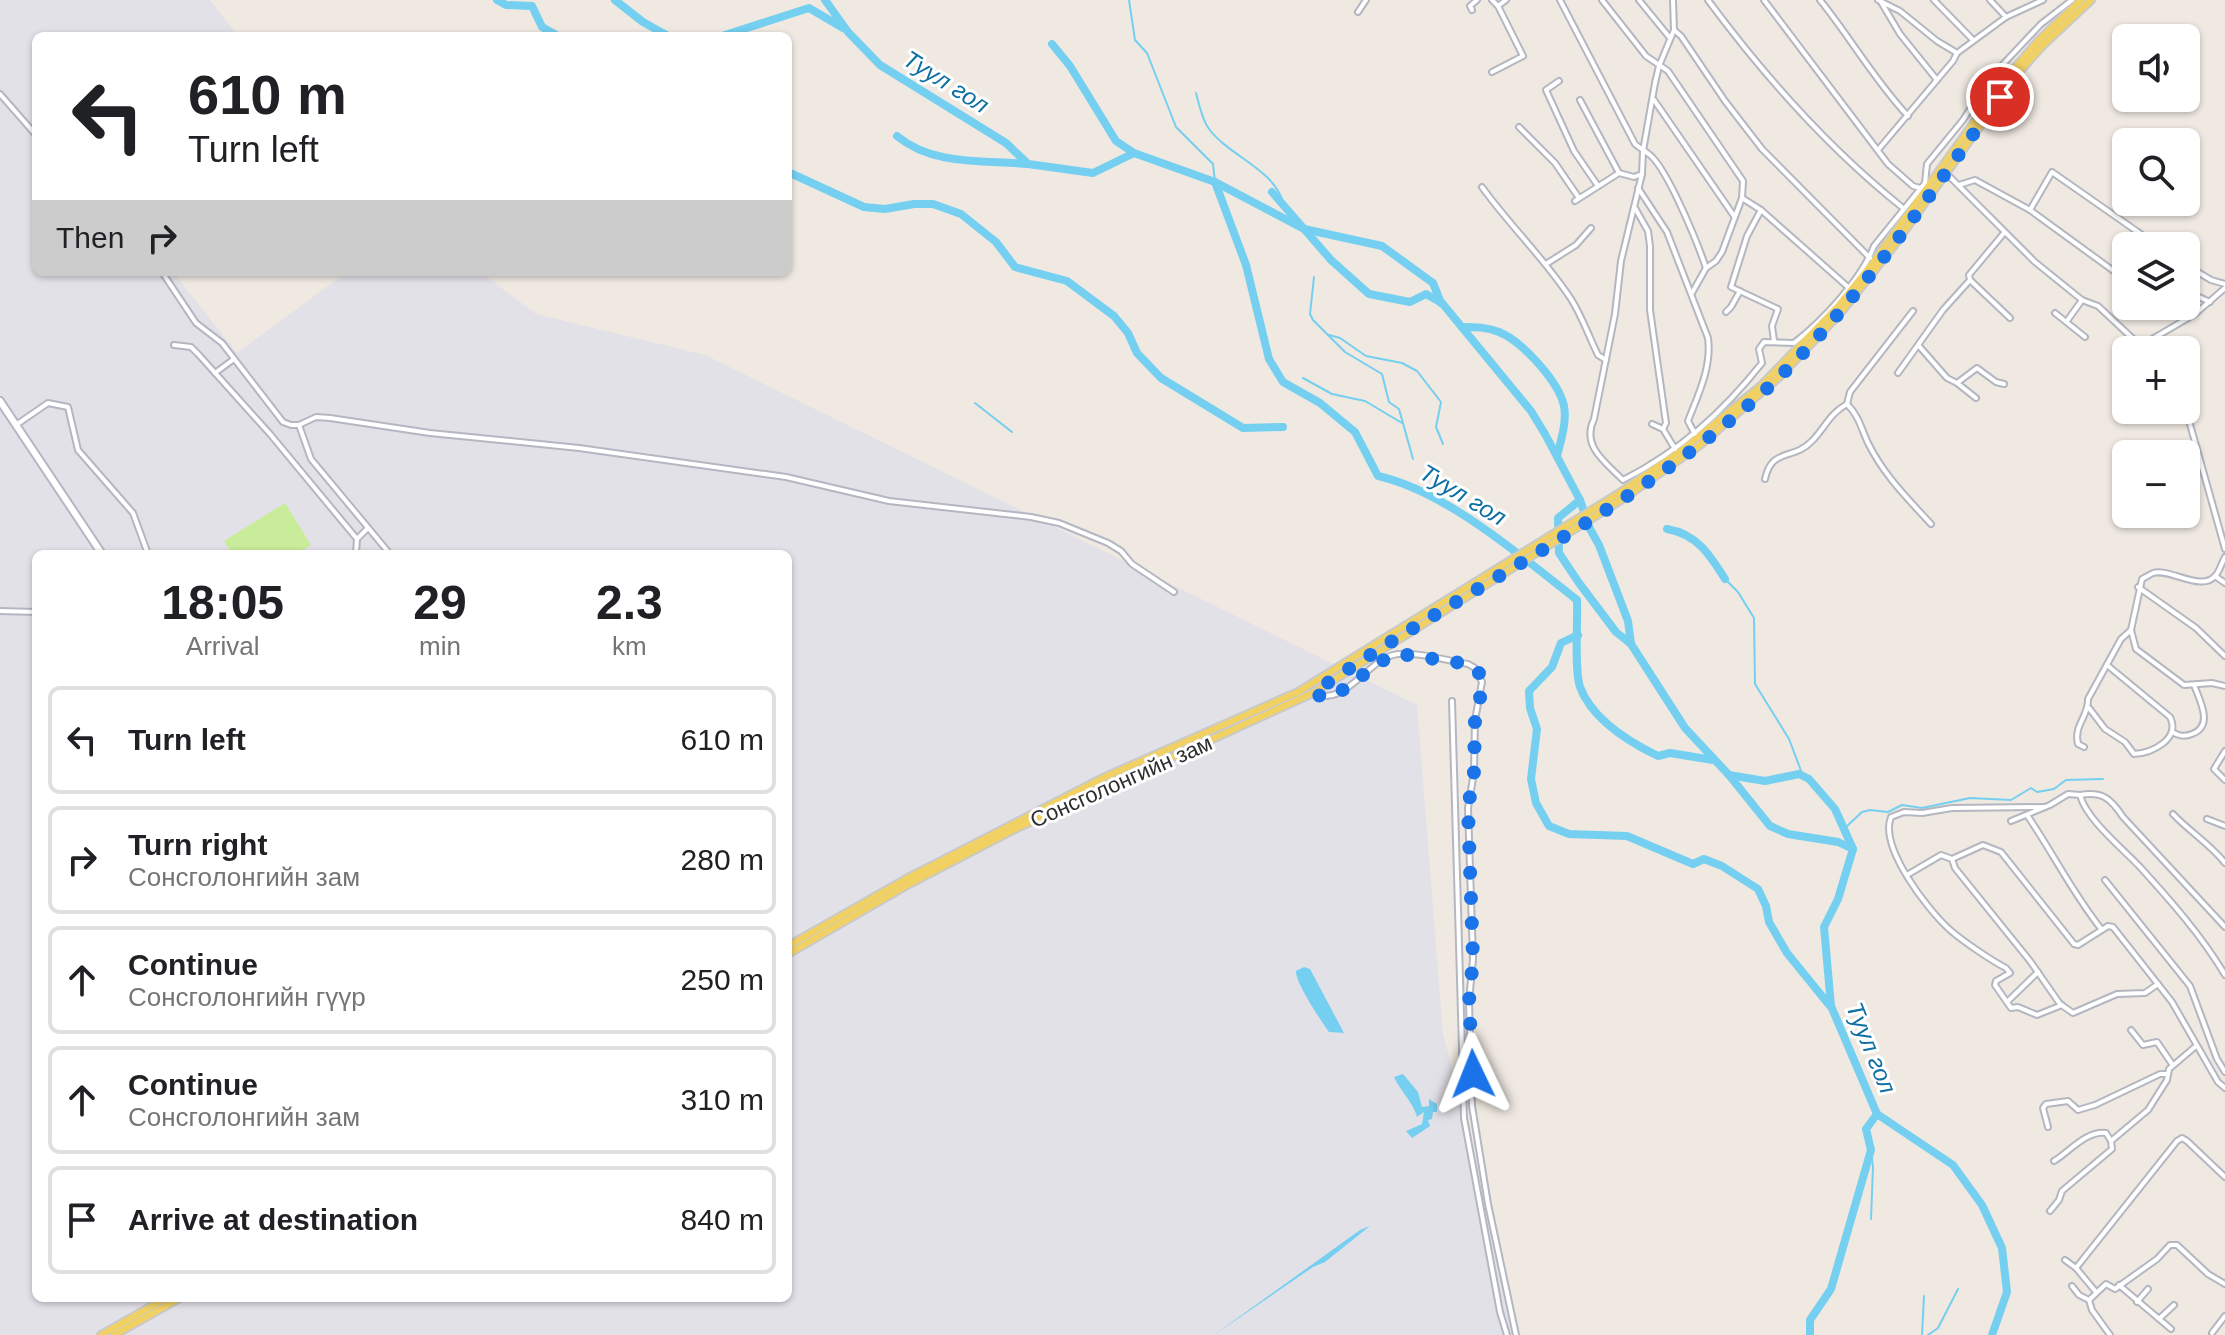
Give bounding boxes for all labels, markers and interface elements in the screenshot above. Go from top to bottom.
map controls [2112,24,2200,528]
button: sound [2112,24,2200,112]
water label: Туул гол [899,45,994,119]
text: 610 m [188,63,347,126]
pin [1966,63,2034,131]
icon: left [56,64,160,168]
icon: arrive [1978,75,2022,119]
button: search [2112,128,2200,216]
text: Turn left [188,129,319,170]
icon: right [140,216,184,260]
text: Then [56,221,124,254]
button: layers [2112,232,2200,320]
button: + [2112,336,2200,424]
button: − [2112,440,2200,528]
water label: Туул гол [1415,458,1512,531]
text: 18:05 [161,576,284,629]
text: 29 [413,576,467,629]
text: 2.3 [596,576,663,629]
text: Arrival [186,631,259,661]
text: min [419,631,461,661]
text: km [612,631,647,661]
icon: left [60,718,104,762]
text: Turn left [128,723,246,756]
text: 610 m [681,723,764,756]
street label: Сонсголонгийн зам [1026,730,1216,833]
text: Turn right [128,828,267,861]
icon: right [60,838,104,882]
text: 280 m [681,843,764,876]
text: Сонсголонгийн зам [128,862,360,892]
text: Continue [128,948,258,981]
icon: ahead [60,958,104,1002]
text: 250 m [681,963,764,996]
text: Сонсголонгийн гүүр [128,982,366,1012]
water label: Туул гол [1841,998,1902,1098]
position arrow [1431,1032,1515,1116]
text: Continue [128,1068,258,1101]
icon: ahead [60,1078,104,1122]
text: 310 m [681,1083,764,1116]
text: Сонсголонгийн зам [128,1102,360,1132]
icon: arrive [60,1198,104,1242]
text: Arrive at destination [128,1203,418,1236]
text: 840 m [681,1203,764,1236]

